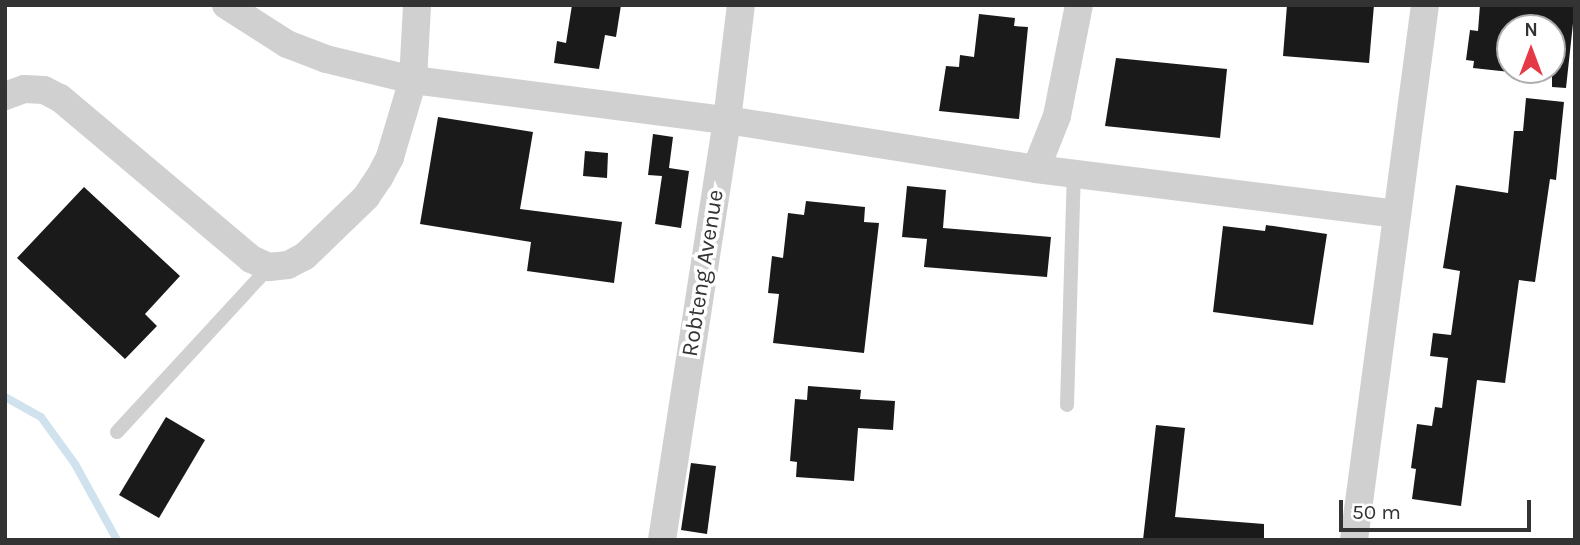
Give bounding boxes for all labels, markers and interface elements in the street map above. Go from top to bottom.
north arrow [1496,14,1566,84]
text: N [1524,19,1538,41]
street label: Robteng Avenue [676,187,730,359]
scale bar [1342,486,1534,530]
text: 50 m [1352,500,1401,524]

